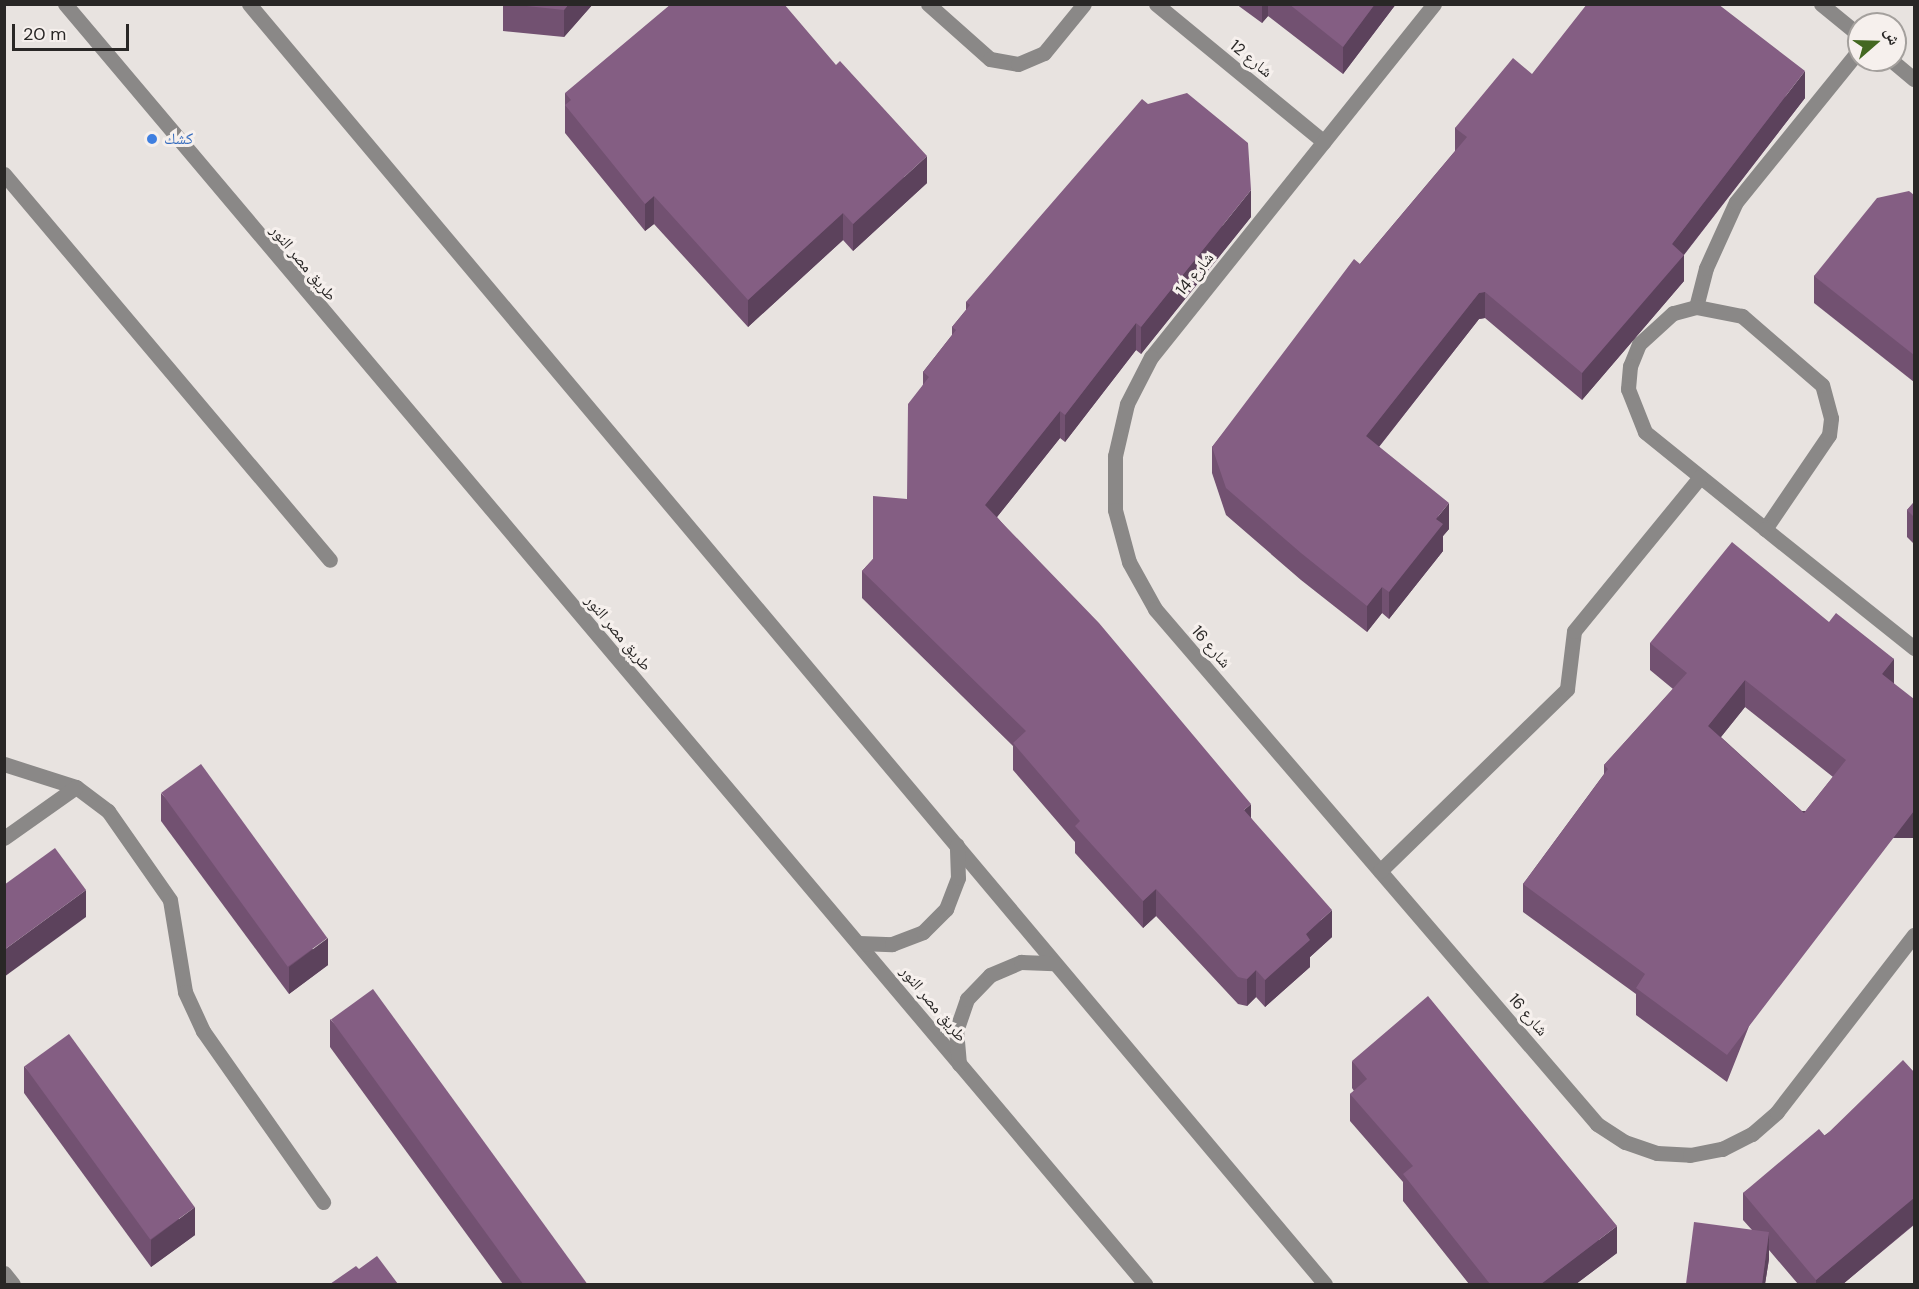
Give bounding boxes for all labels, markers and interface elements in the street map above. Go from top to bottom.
scale bar [15,12,132,50]
north arrow [1847,12,1907,72]
text: 20 m [23,22,66,46]
text: ش [1880,25,1905,48]
street label: شارع 12 [1226,36,1276,82]
place label: كشك [164,129,193,149]
marker: كشك [145,132,159,146]
street label: طريق مصر النور [266,221,340,305]
street label: شارع 14 [1172,249,1218,299]
street label: طريق مصر النور [581,591,655,675]
street label: شارع 16 [1187,622,1235,672]
street label: طريق مصر النور [896,962,970,1046]
street label: شارع 16 [1504,990,1552,1040]

